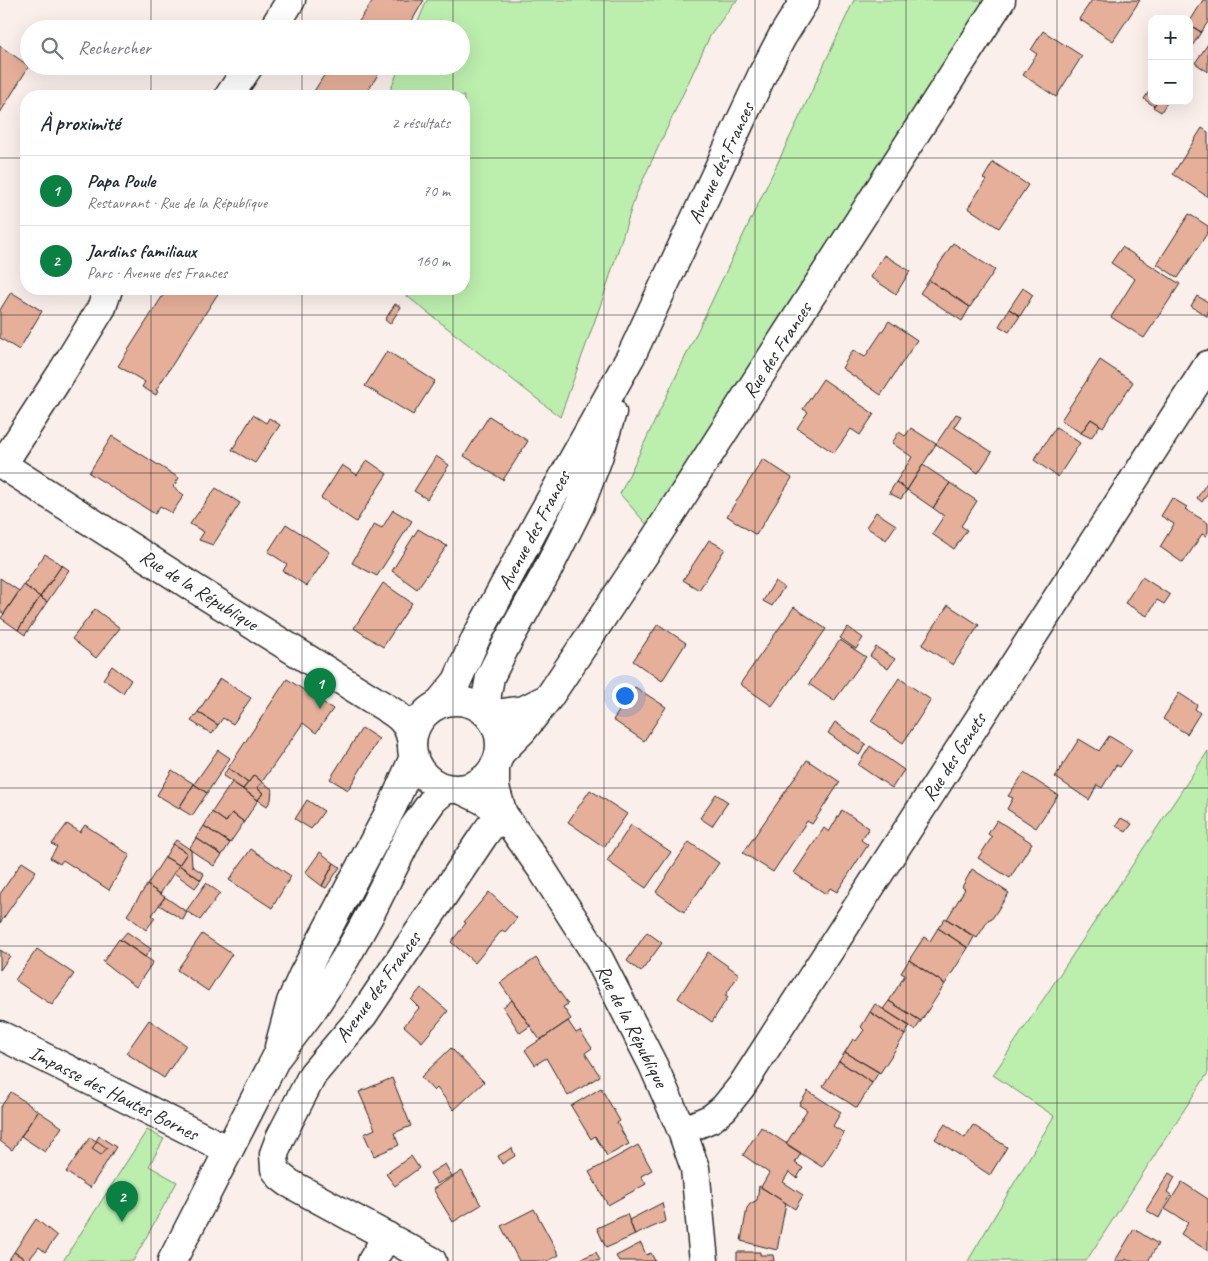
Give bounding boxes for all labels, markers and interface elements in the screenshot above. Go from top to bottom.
map controls [1148,15,1193,105]
button: + [1148,15,1193,60]
search box [20,20,470,75]
icon: search [38,34,66,62]
text: Rechercher [78,36,151,60]
button: − [1148,60,1193,105]
street label: Avenue des Frances [682,97,761,227]
text: À proximité [40,110,120,136]
text: 2 résultats [391,113,450,133]
text: Papa Poule [87,169,155,193]
text: 1 [52,181,60,201]
text: 70 m [423,181,450,201]
text: Restaurant · Rue de la République [87,193,267,213]
text: Jardins familiaux [87,239,196,263]
text: 2 [52,251,60,271]
text: 160 m [416,251,450,271]
text: Parc · Avenue des Frances [87,263,227,283]
street label: Rue des Frances [737,296,818,403]
street label: Avenue des Frances [492,465,577,594]
street label: Rue de la République [135,544,264,637]
pin: 1 [304,668,336,709]
your location [612,683,638,709]
street label: Rue des Genets [916,706,993,806]
street label: Avenue des Frances [330,925,428,1047]
street label: Rue de la République [590,960,674,1093]
street label: Impasse des Hautes Bornes [26,1040,204,1147]
pin: 2 [106,1181,138,1222]

